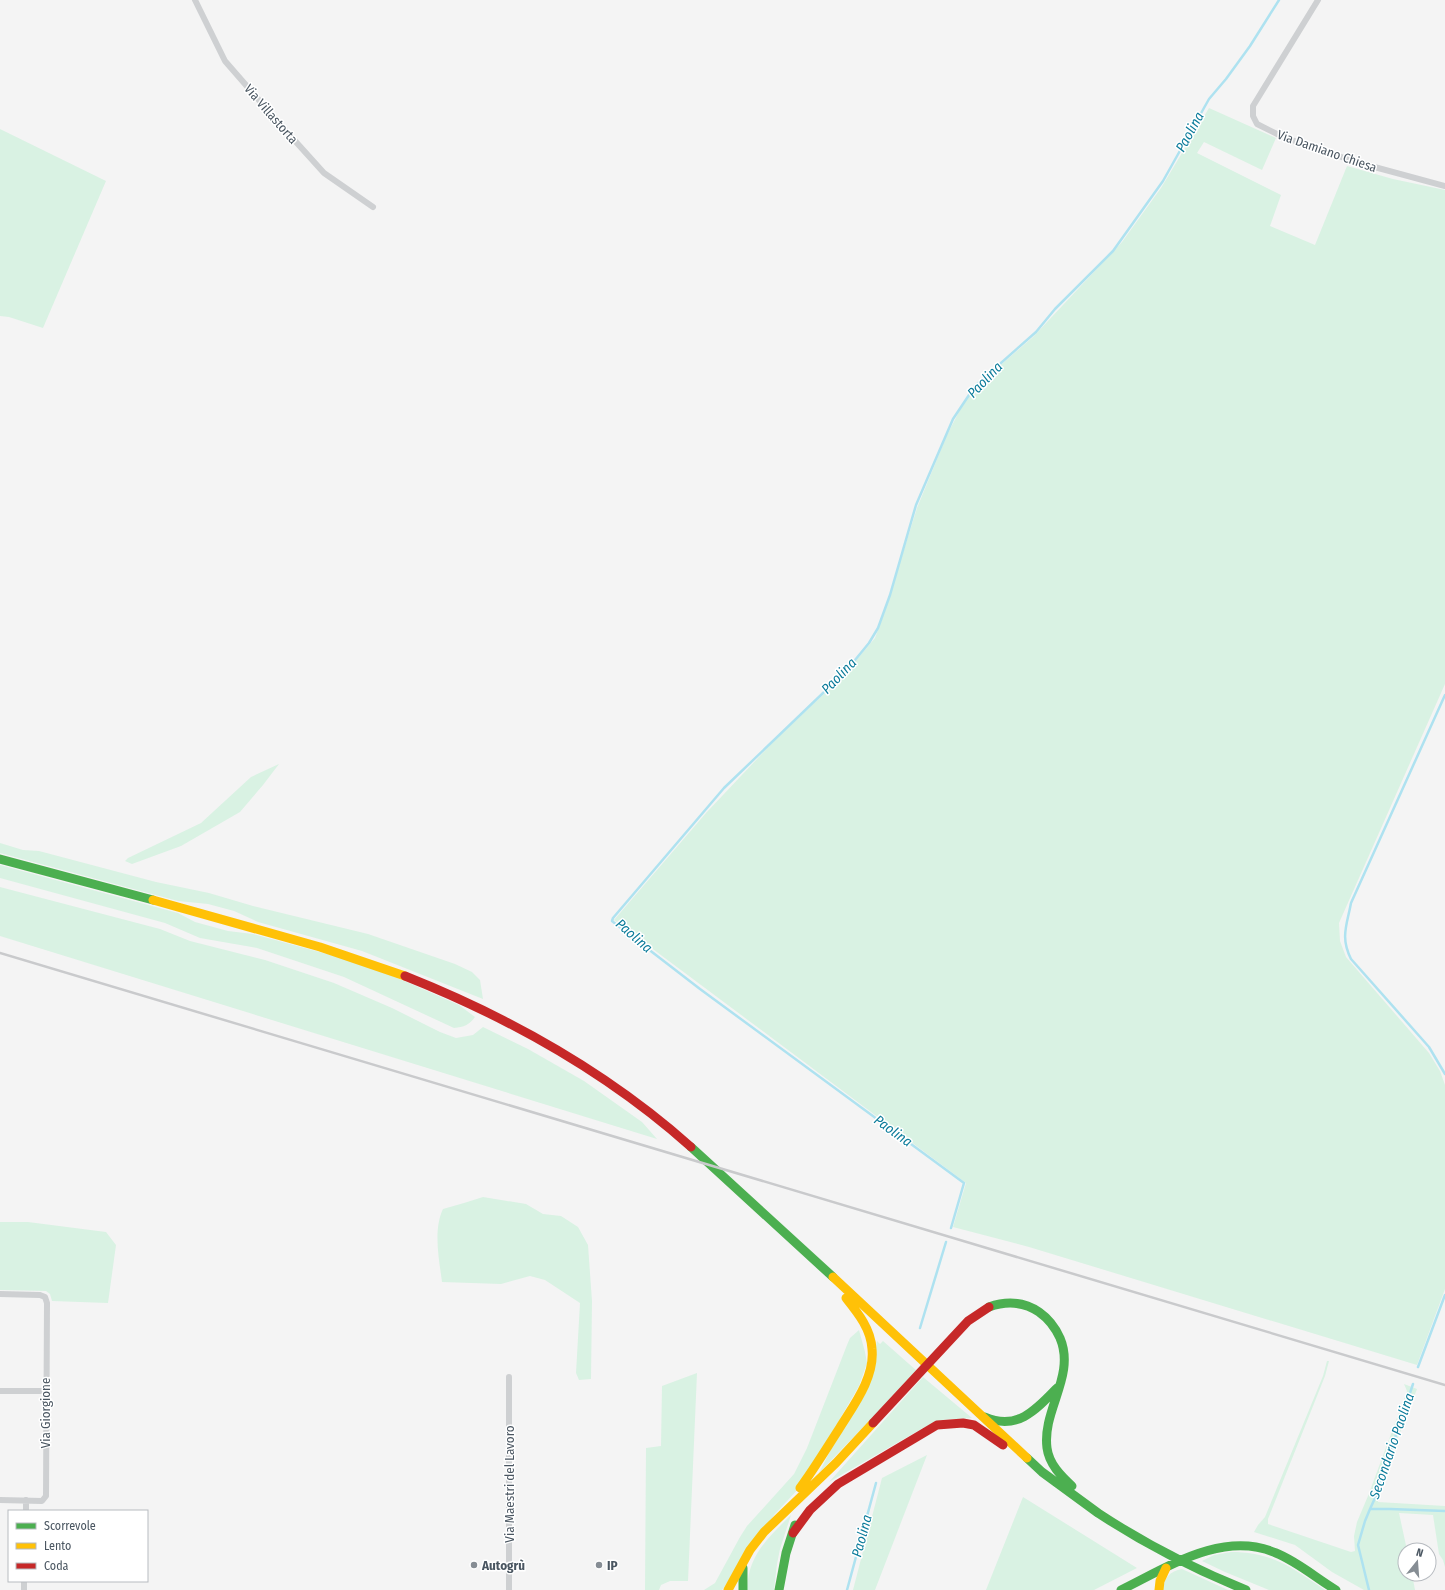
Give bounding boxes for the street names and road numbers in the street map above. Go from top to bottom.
street label: Via Villastorta [241,81,301,147]
street label: Via Damiano Chiesa [1275,127,1379,175]
street label: Via Giorgione [38,1378,53,1448]
street label: Via Maestri del Lavoro [502,1425,517,1543]

